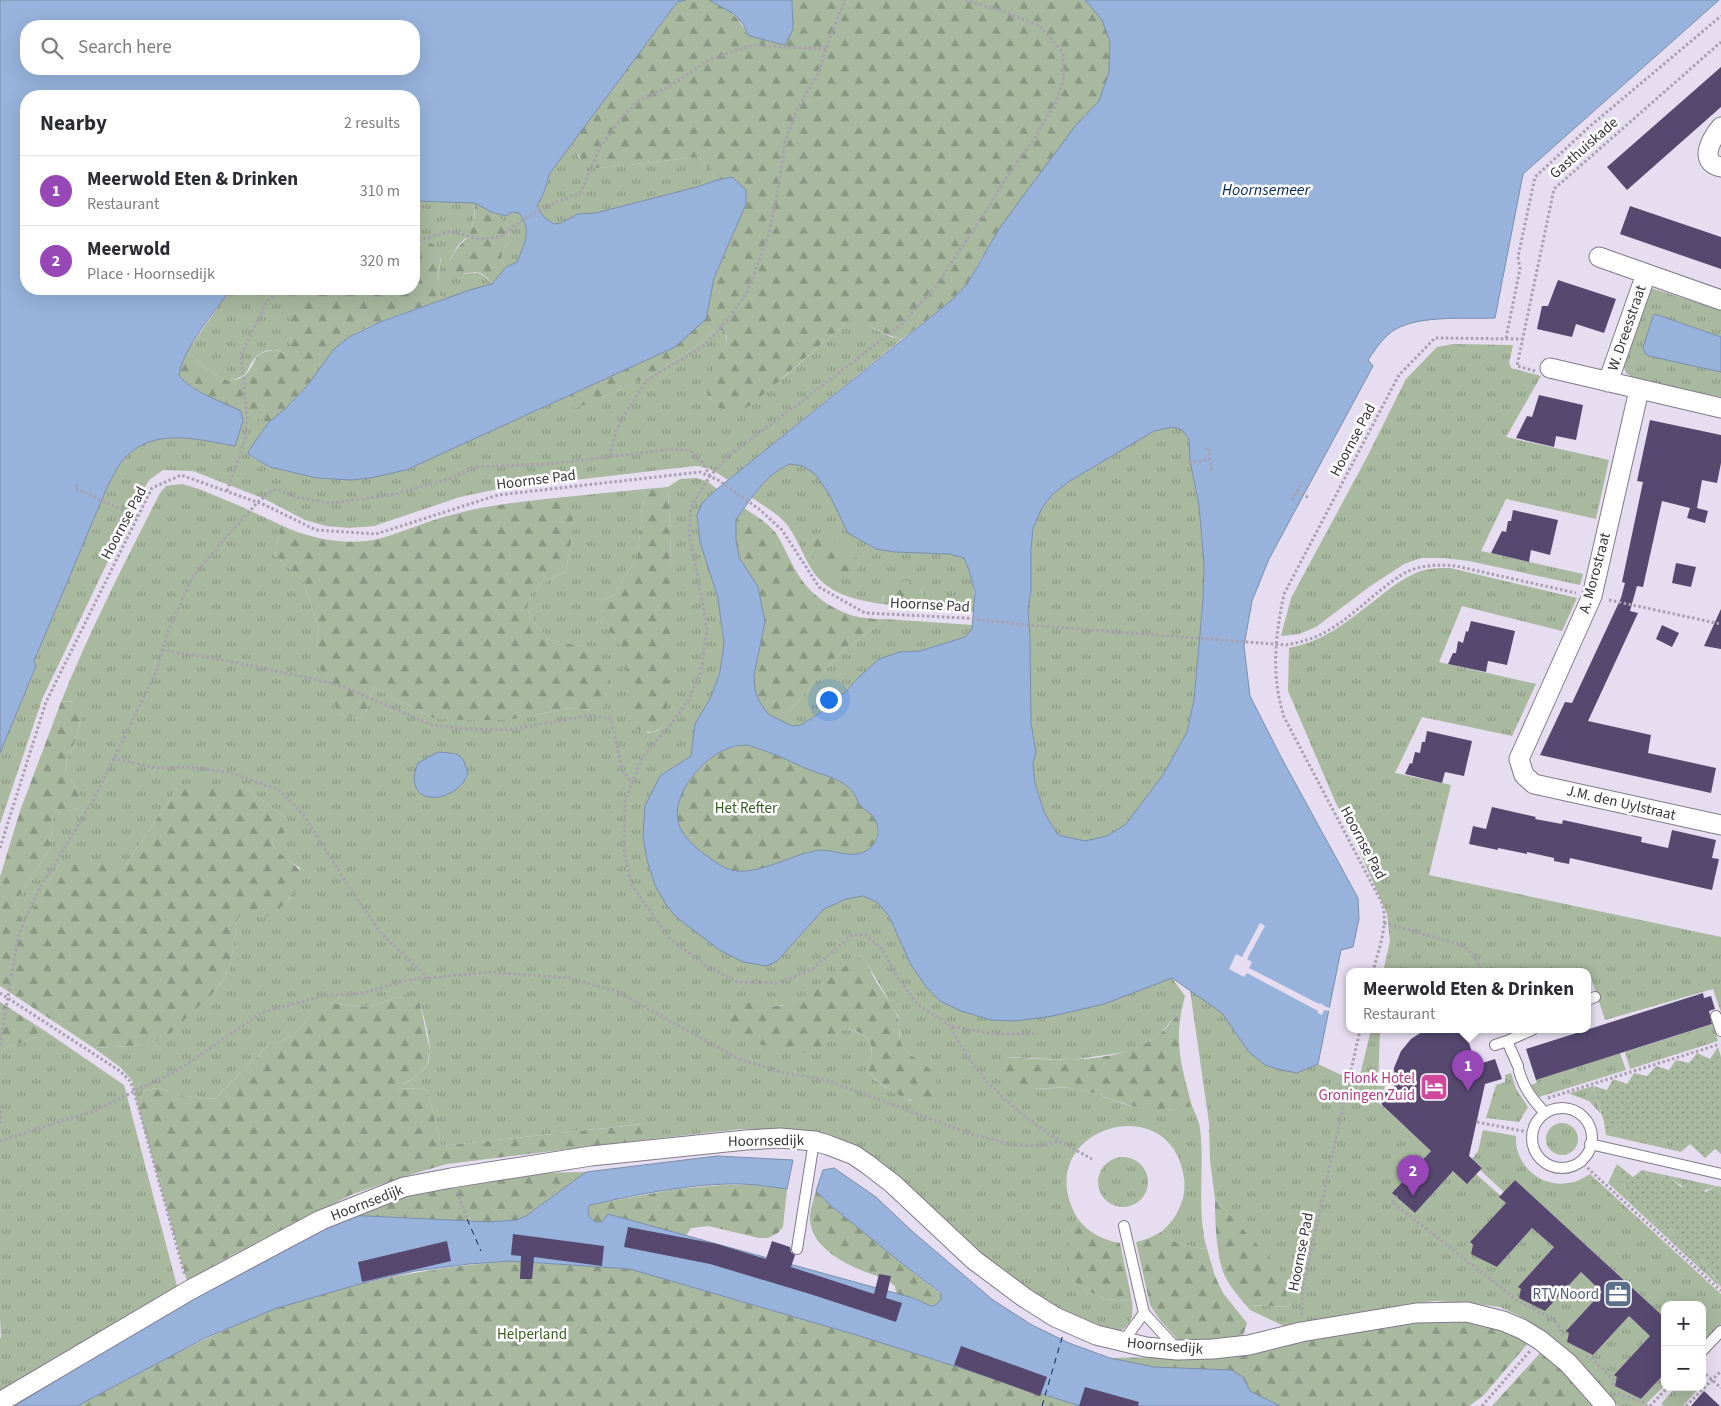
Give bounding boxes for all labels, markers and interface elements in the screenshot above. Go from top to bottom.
search box [20,20,420,75]
icon: search [38,34,66,62]
text: Search here [78,34,172,61]
text: Nearby [40,108,107,138]
text: 2 results [344,112,400,134]
street label: Gasthuiskade [1545,112,1623,184]
text: Meerwold Eten & Drinken [87,166,298,193]
water label: Hoornsemeer [1222,179,1312,201]
text: 1 [52,180,60,202]
text: 310 m [360,180,400,202]
text: Restaurant [87,193,160,215]
text: Meerwold [87,236,170,263]
text: 2 [52,250,60,272]
text: 320 m [360,250,400,272]
text: Place · Hoornsedijk [87,263,215,285]
street label: W. Dreesstraat [1603,282,1651,374]
street label: Hoornse Pad [1325,400,1381,480]
street label: Hoornse Pad [495,465,577,495]
street label: Hoornse Pad [96,483,152,563]
street label: A. Morostraat [1574,530,1616,616]
street label: Hoornse Pad [890,592,970,618]
your location [816,687,842,713]
street label: J.M. den Uylstraat [1564,780,1678,826]
park label: Het Refter [715,798,778,819]
street label: Hoornse Pad [1335,803,1391,883]
popup [1346,968,1591,1033]
text: Meerwold Eten & Drinken [1363,976,1574,1003]
text: Restaurant [1363,1003,1435,1025]
pin: 1 [1452,1050,1484,1091]
place label: Flonk Hotel Groningen Zuid [1319,1068,1415,1106]
hotel icon: Flonk Hotel Groningen Zuid [1419,1072,1449,1102]
street label: Hoornsedijk [728,1130,805,1152]
pin: 2 [1397,1155,1429,1196]
street label: Hoornsedijk [328,1179,407,1226]
street label: Hoornse Pad [1283,1211,1319,1293]
office icon: RTV Noord [1603,1279,1633,1309]
place label: RTV Noord [1533,1284,1599,1305]
map controls [1661,1301,1706,1391]
button: + [1661,1301,1706,1346]
park label: Helperland [497,1324,567,1345]
street label: Hoornsedijk [1126,1332,1204,1360]
button: − [1661,1346,1706,1391]

